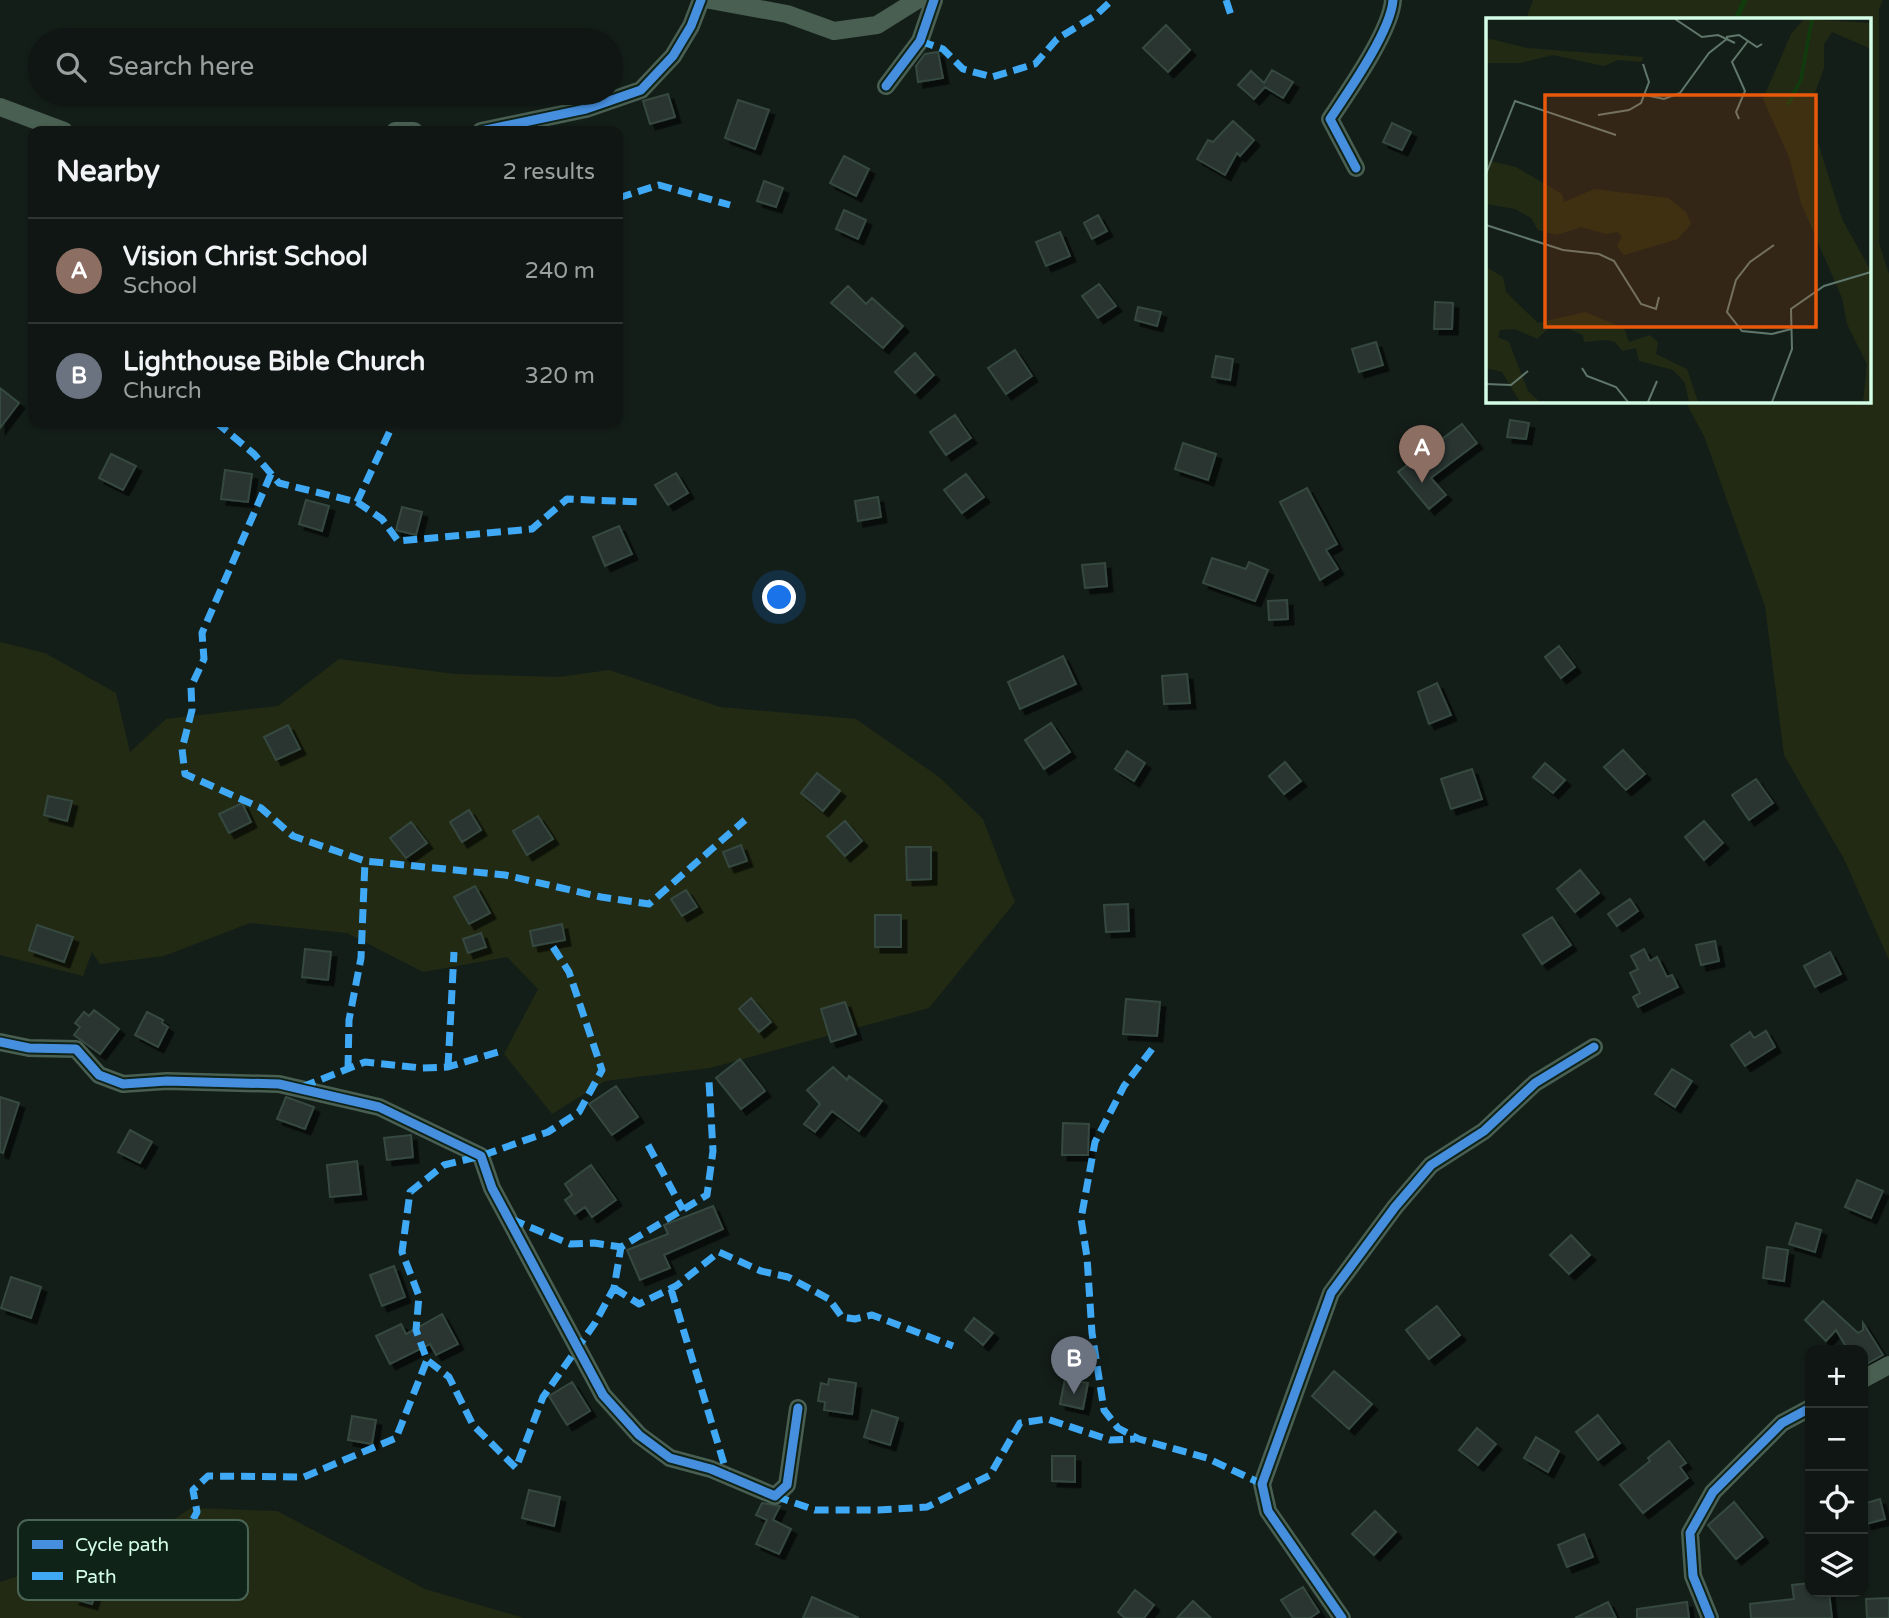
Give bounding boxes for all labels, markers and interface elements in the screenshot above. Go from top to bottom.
inset map [1486,18,1871,402]
search box [28,28,623,105]
icon: search [52,48,90,86]
text: Search here [108,51,254,82]
text: Nearby [56,153,160,190]
text: 2 results [502,158,595,186]
text: Vision Christ School [123,241,368,272]
text: A [70,257,88,285]
text: 240 m [525,257,595,285]
text: School [123,272,197,300]
text: Lighthouse Bible Church [123,346,425,377]
text: B [71,362,87,390]
text: 320 m [525,362,595,390]
text: Church [123,377,202,405]
pin: A [1399,425,1445,483]
your location [762,580,796,614]
pin: B [1051,1336,1097,1394]
map controls [1805,1345,1868,1597]
button: + [1805,1345,1868,1408]
button: − [1805,1408,1868,1471]
button: locate [1805,1471,1868,1534]
legend [18,1520,248,1600]
text: Cycle path [75,1534,169,1556]
button: layers [1805,1534,1868,1597]
text: Path [75,1566,117,1588]

